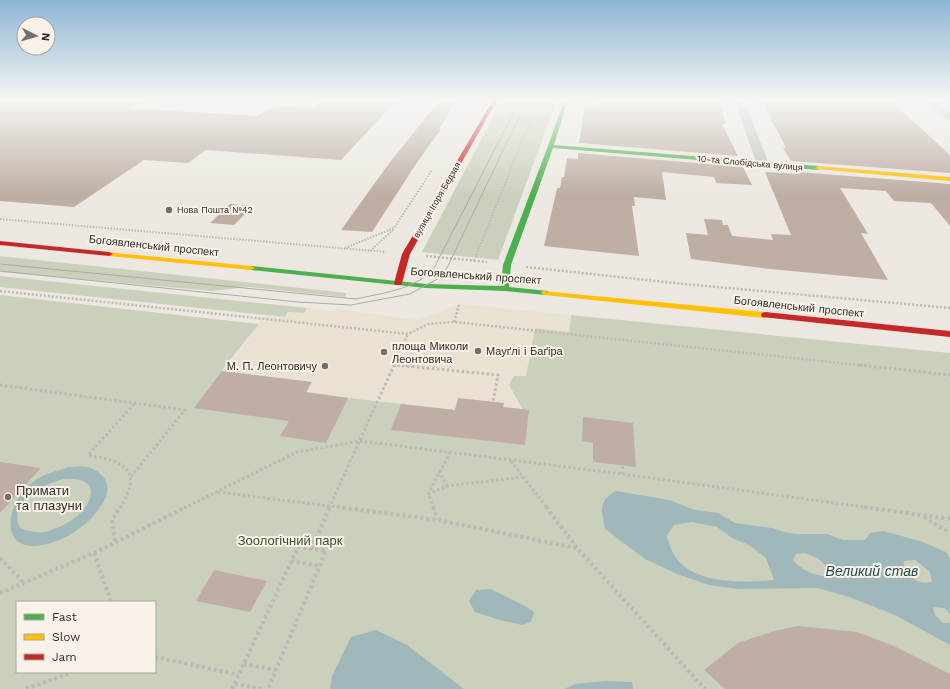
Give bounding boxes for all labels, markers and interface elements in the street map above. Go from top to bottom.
north arrow [16,16,56,56]
text: N [39,32,52,42]
street label: 10-та Слобідська вулиця [697,153,803,173]
street label: вулиця Ігоря Бедзая [411,160,463,240]
marker: Нова Пошта №42 [164,205,174,215]
place label: Нова Пошта №42 [177,205,253,215]
street label: Богоявленський проспект [88,233,220,259]
street label: Богоявленський проспект [410,265,542,287]
street label: Богоявленський проспект [733,294,865,320]
place label: площа Миколи Леонтовича [392,340,468,366]
place label: Мауґлі і Баґіра [486,345,564,358]
marker: Мауґлі і Баґіра [473,346,483,356]
marker: площа Миколи Леонтовича [379,347,389,357]
place label: М. П. Леонтовичу [227,360,317,373]
marker: М. П. Леонтовичу [320,361,330,371]
place label: Примати та плазуни [16,483,82,513]
marker: Примати та плазуни [3,492,13,502]
park label: Зоологічний парк [238,533,343,548]
water label: Великий став [826,563,918,579]
legend [16,601,156,673]
text: Fast [52,610,77,624]
text: Slow [52,630,80,644]
text: Jam [52,650,77,664]

